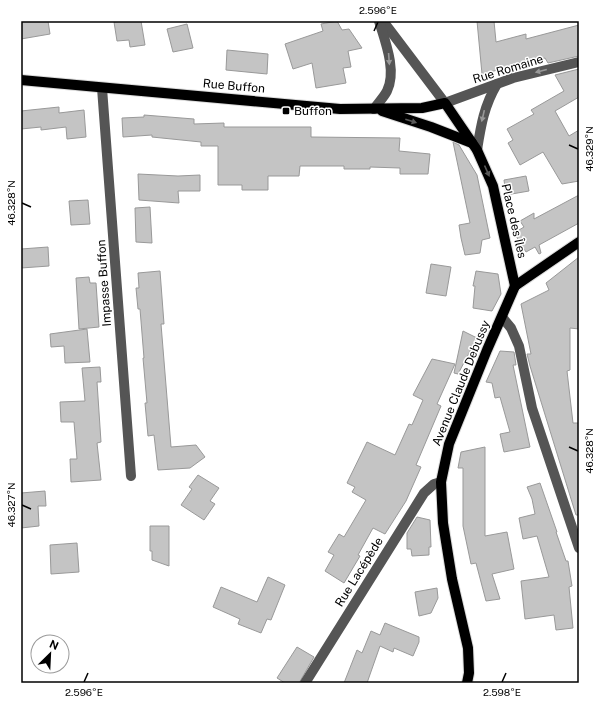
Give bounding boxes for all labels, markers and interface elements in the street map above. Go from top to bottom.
text: 2.596°E [359,4,397,16]
one-way arrow [386,52,393,65]
street label: Rue Romaine [471,52,545,86]
one-way arrow [535,69,547,75]
street label: Rue Buffon [202,76,266,96]
place label: Buffon [294,104,332,118]
marker: Buffon [281,106,291,116]
one-way arrow [480,110,486,122]
one-way arrow [405,118,417,124]
text: 46.329°N [583,126,595,172]
one-way arrow [484,166,490,177]
text: 46.328°N [5,180,17,226]
street label: Place des Îles [499,182,529,260]
street label: Impasse Buffon [94,239,114,327]
street label: Avenue Claude Debussy [429,318,493,448]
text: 46.328°N [583,428,595,474]
text: 46.327°N [5,482,17,528]
street label: Rue Lacépède [332,535,386,609]
north arrow [30,634,70,674]
text: N [48,638,60,652]
text: 2.596°E [65,686,103,698]
text: 2.598°E [483,686,521,698]

